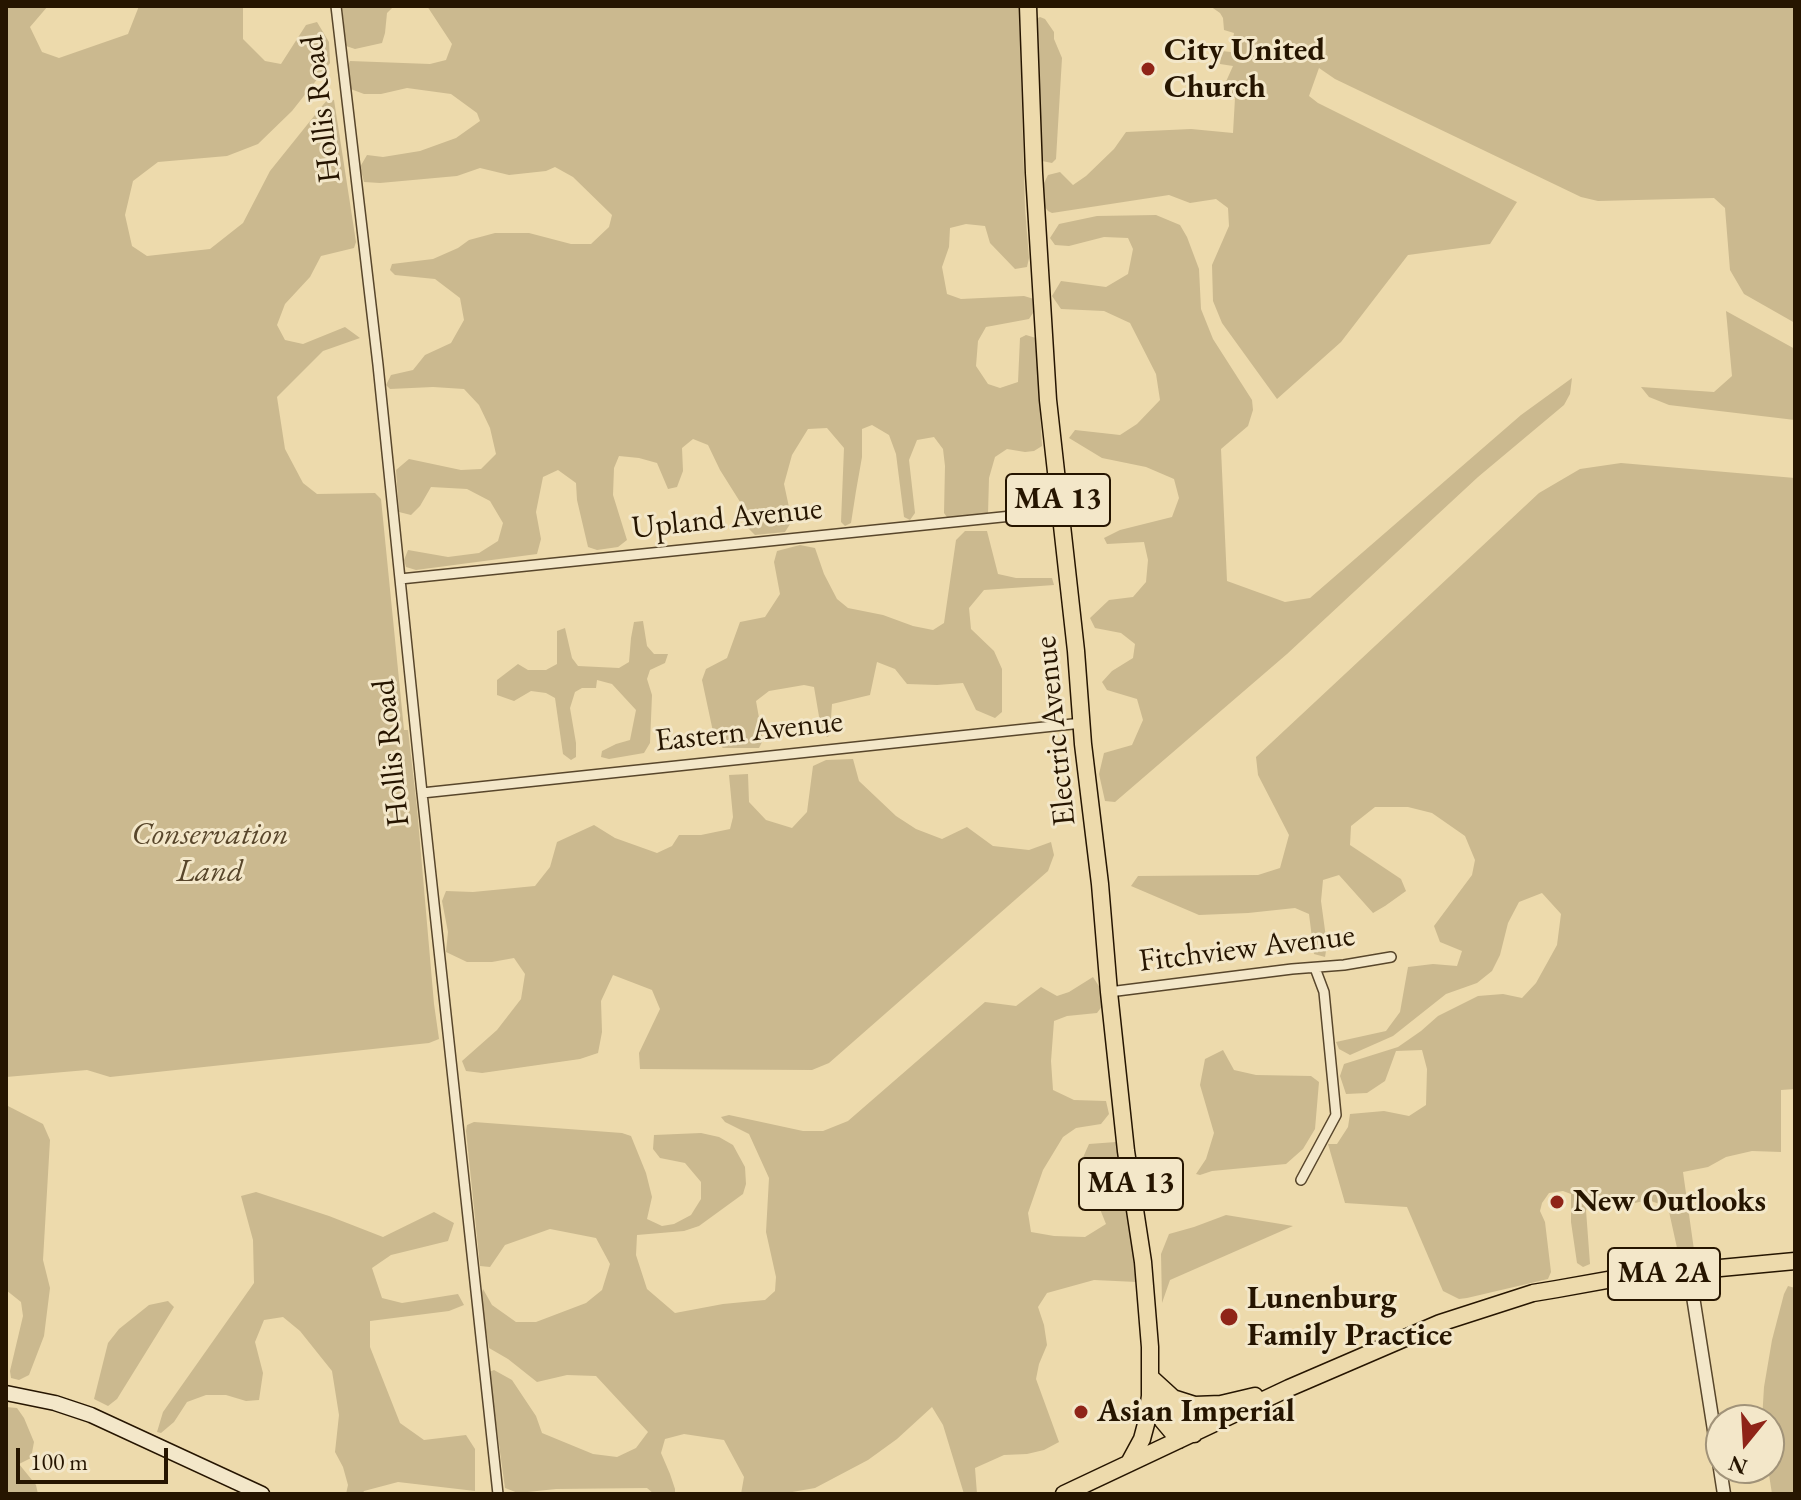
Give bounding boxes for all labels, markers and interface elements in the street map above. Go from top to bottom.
place label: City United Church [1164,32,1325,107]
street label: Hollis Road [294,33,350,185]
marker: City United Church [1139,60,1157,78]
road number: MA 13 [1006,474,1110,526]
street label: Upland Avenue [630,490,824,548]
street label: Electric Avenue [1027,634,1085,828]
street label: Hollis Road [365,677,419,829]
street label: Eastern Avenue [653,703,845,761]
park label: Conservation Land [131,816,289,891]
street label: Fitchview Avenue [1137,917,1357,981]
road number: MA 13 [1079,1158,1183,1210]
place label: New Outlooks [1573,1183,1766,1221]
marker: New Outlooks [1548,1193,1566,1211]
road number: MA 2A [1608,1248,1720,1300]
place label: Lunenburg Family Practice [1247,1280,1452,1355]
marker: Lunenburg Family Practice [1218,1306,1240,1328]
place label: Asian Imperial [1097,1393,1295,1431]
marker: Asian Imperial [1072,1403,1090,1421]
north arrow [1705,1404,1785,1484]
scale bar [20,1432,172,1482]
text: 100 m [30,1446,88,1477]
text: N [1725,1449,1751,1482]

